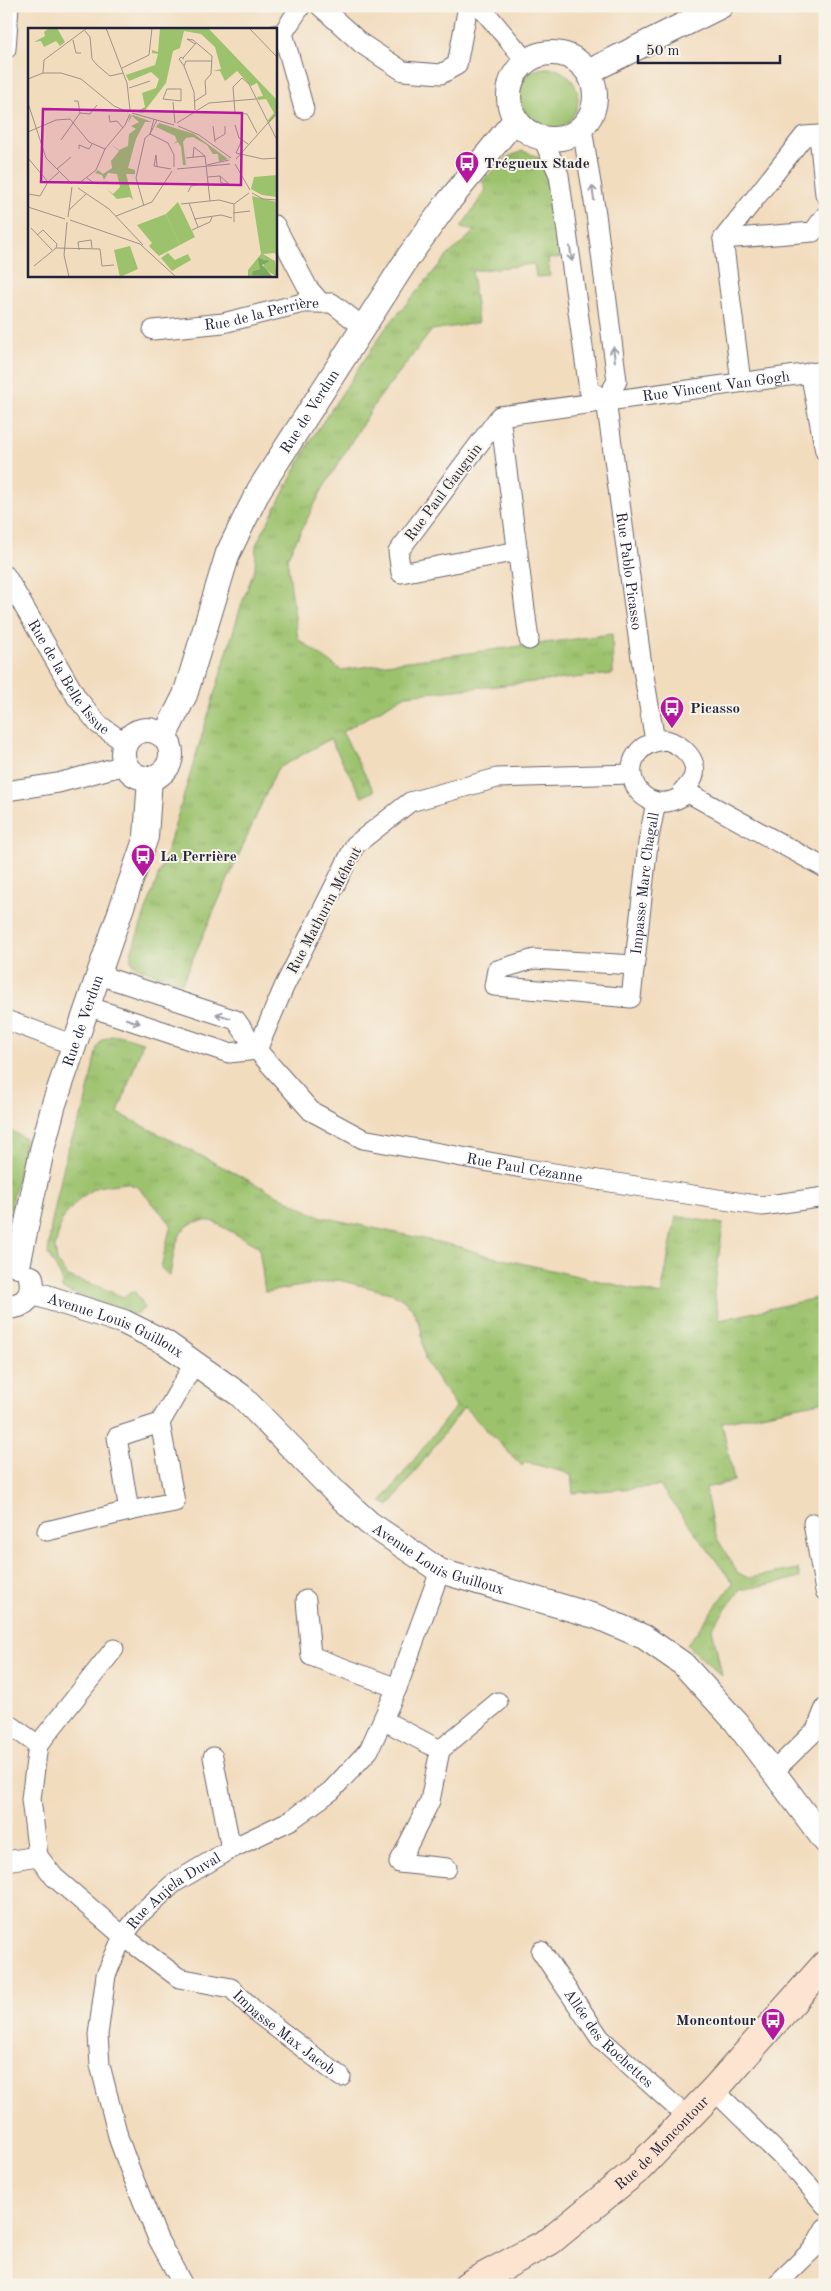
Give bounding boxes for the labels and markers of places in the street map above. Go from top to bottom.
bus stop icon: Trégueux Stade [454,150,480,184]
place label: Trégueux Stade [484,157,590,172]
bus stop icon: Picasso [659,695,685,729]
place label: Picasso [690,702,740,717]
bus stop icon: La Perrière [130,843,156,877]
place label: La Perrière [160,850,237,865]
bus stop icon: Moncontour [760,2007,786,2041]
place label: Moncontour [676,2014,756,2029]

